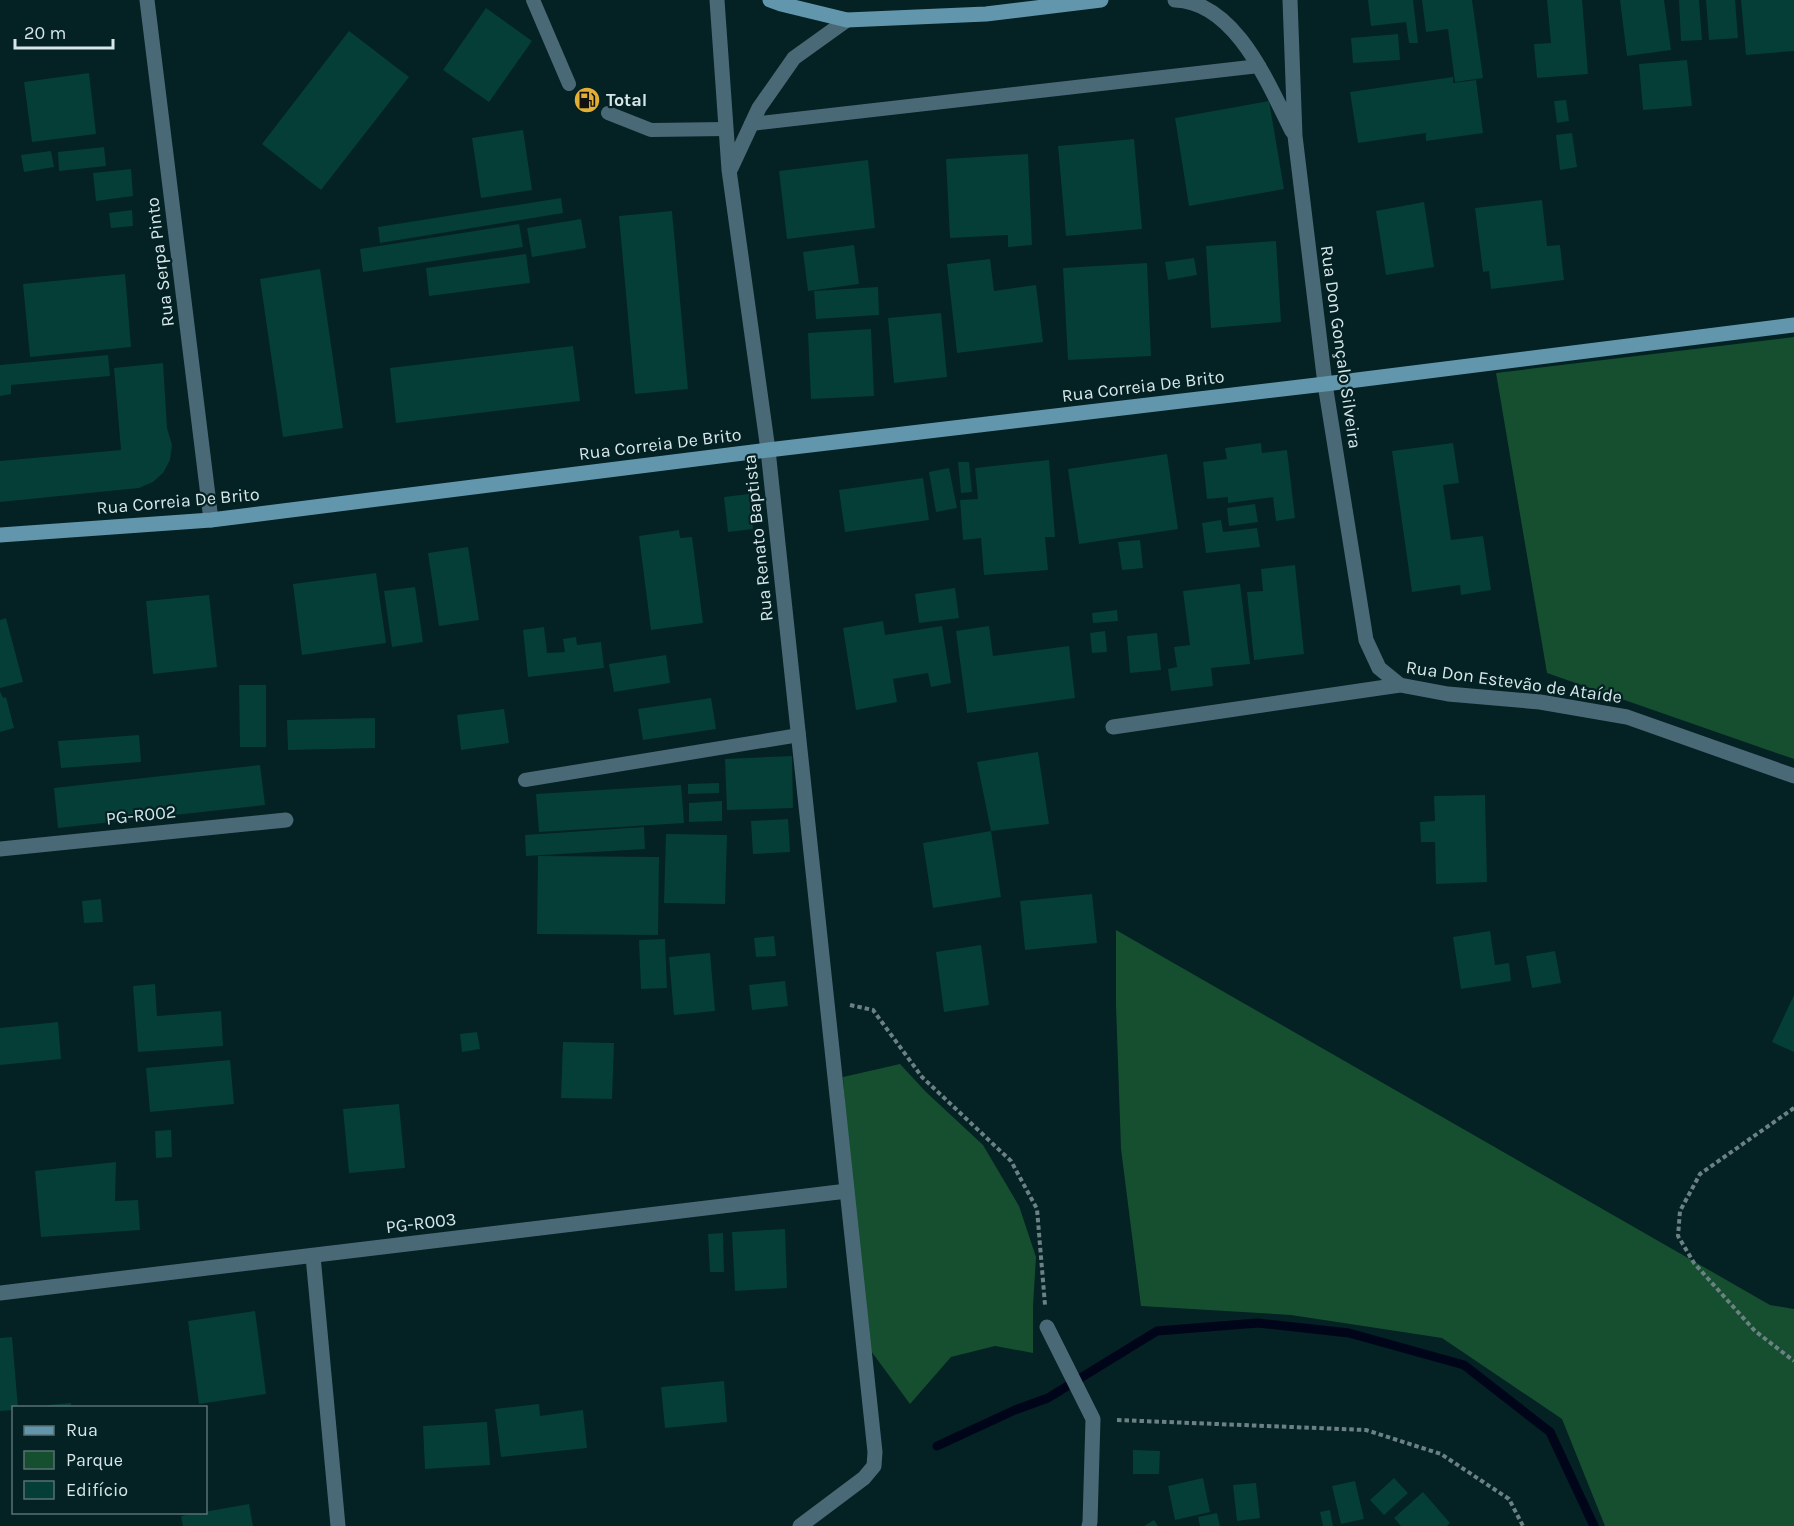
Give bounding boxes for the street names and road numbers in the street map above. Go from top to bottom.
street label: Rua Serpa Pinto [141,196,179,328]
street label: Rua Don Gonçalo Silveira [1316,244,1366,450]
street label: Rua Correia De Brito [1060,365,1226,407]
street label: Rua Correia De Brito [577,423,743,465]
street label: Rua Renato Baptista [738,453,778,623]
street label: Rua Correia De Brito [95,483,261,519]
street label: Rua Don Estevão de Ataíde [1404,656,1624,708]
street label: PG-R002 [105,800,177,830]
street label: PG-R003 [385,1208,457,1238]

